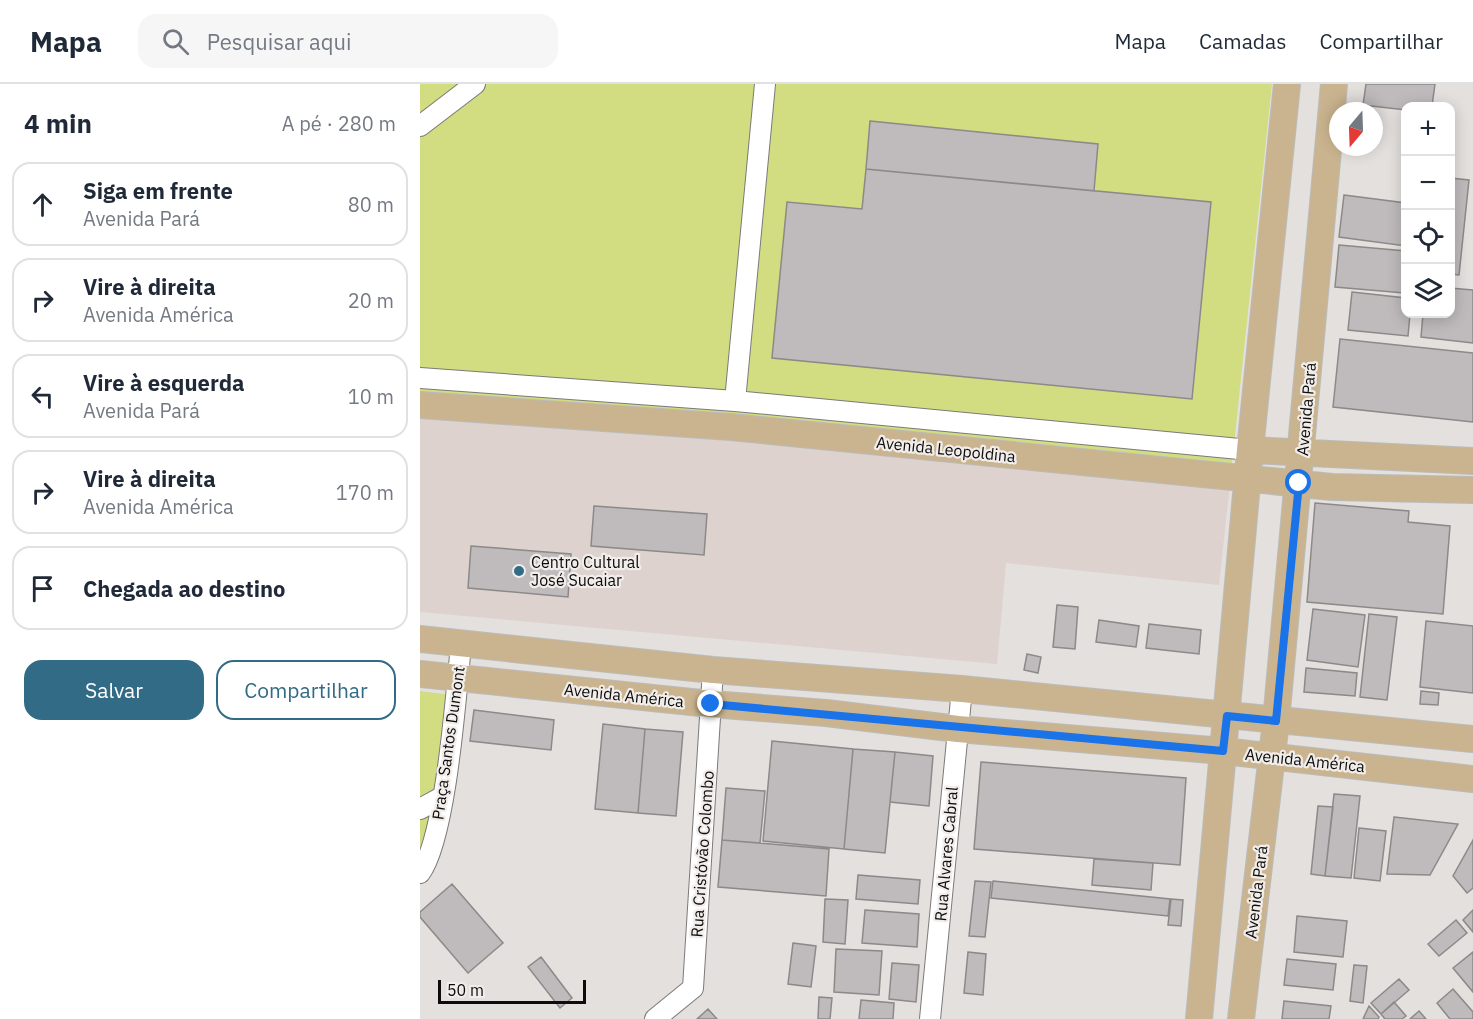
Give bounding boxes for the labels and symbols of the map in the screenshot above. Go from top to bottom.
north arrow [1329,102,1383,156]
street label: Avenida Pará [1292,361,1320,456]
street label: Avenida Leopoldina [875,432,1017,466]
route start [1285,469,1311,495]
place label: Centro Cultural José Sucaiar [531,552,640,590]
marker: Centro Cultural José Sucaiar [512,564,526,578]
street label: Praça Santos Dumont [427,665,469,821]
street label: Avenida América [563,679,685,711]
route end [697,690,723,716]
street label: Avenida América [1244,744,1366,776]
street label: Rua Cristóvão Colombo [686,770,718,938]
street label: Rua Alvares Cabral [930,786,962,922]
street label: Avenida Pará [1240,844,1272,940]
scale bar [438,977,586,1004]

